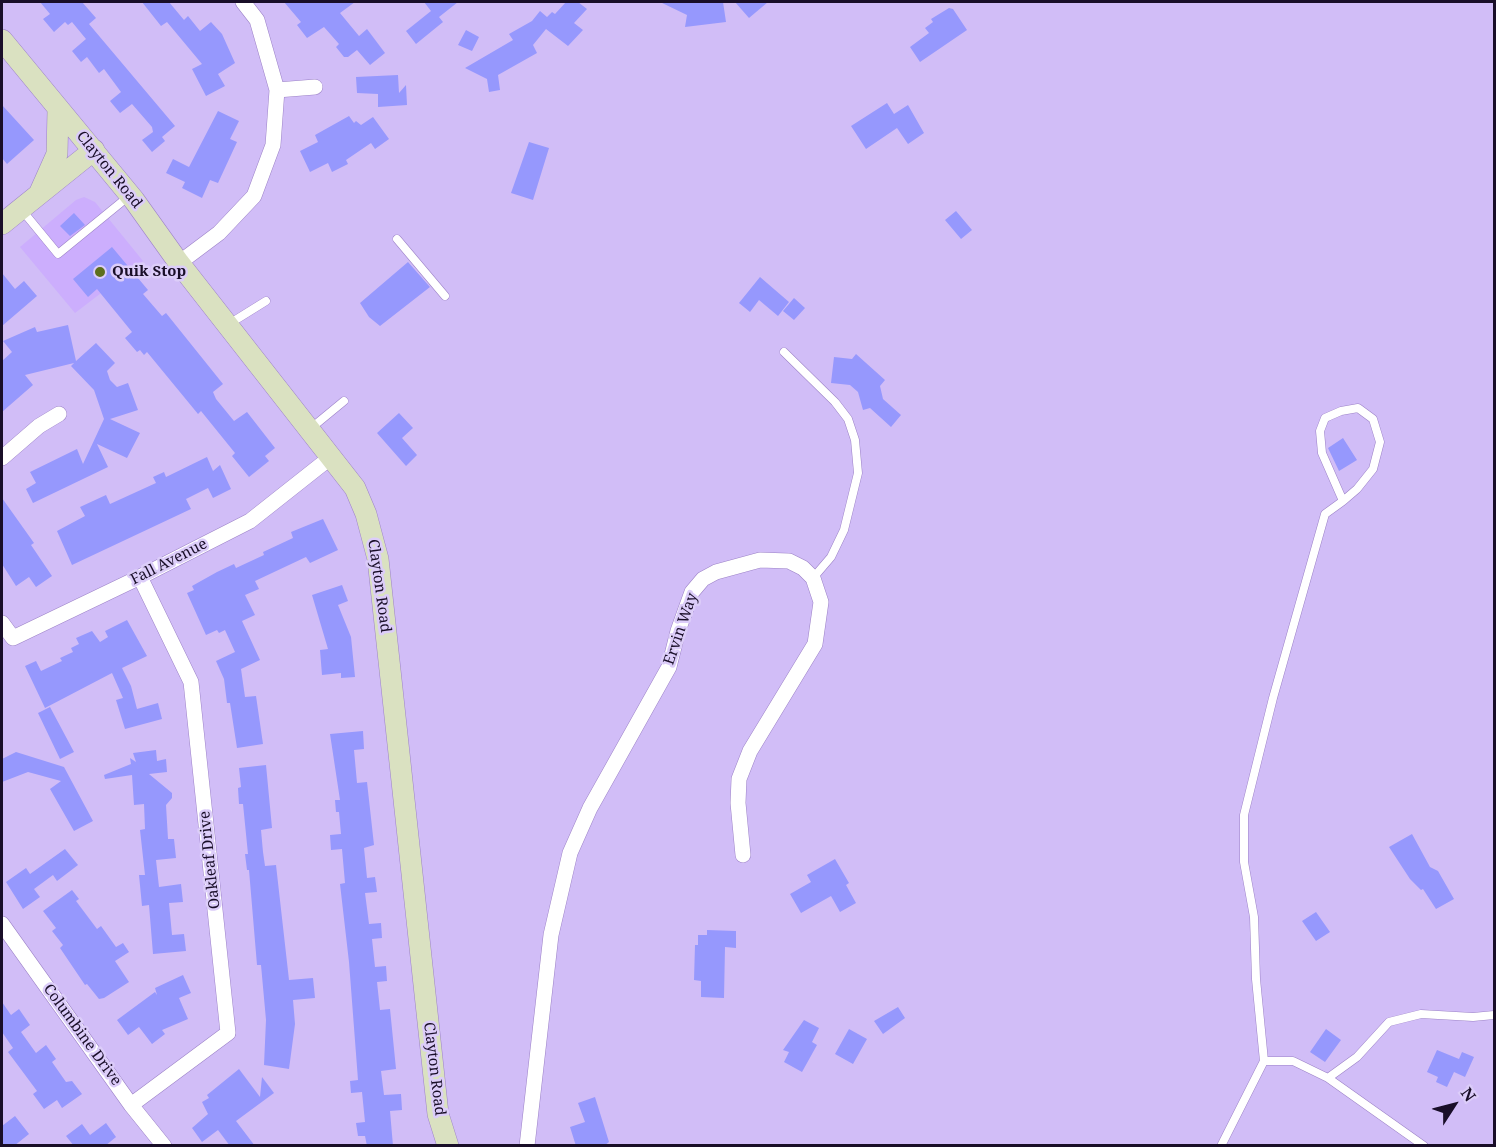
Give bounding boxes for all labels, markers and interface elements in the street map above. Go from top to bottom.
street label: Clayton Road [72,128,146,212]
place label: Quik Stop [112,263,186,281]
marker: Quik Stop [93,265,107,279]
street label: Fall Avenue [128,535,210,589]
street label: Clayton Road [364,538,394,634]
street label: Ervin Way [660,591,702,667]
street label: Oakleaf Drive [196,810,224,910]
street label: Columbine Drive [39,981,125,1089]
street label: Clayton Road [419,1021,449,1117]
north arrow [1424,1075,1484,1135]
text: N [1456,1083,1481,1106]

